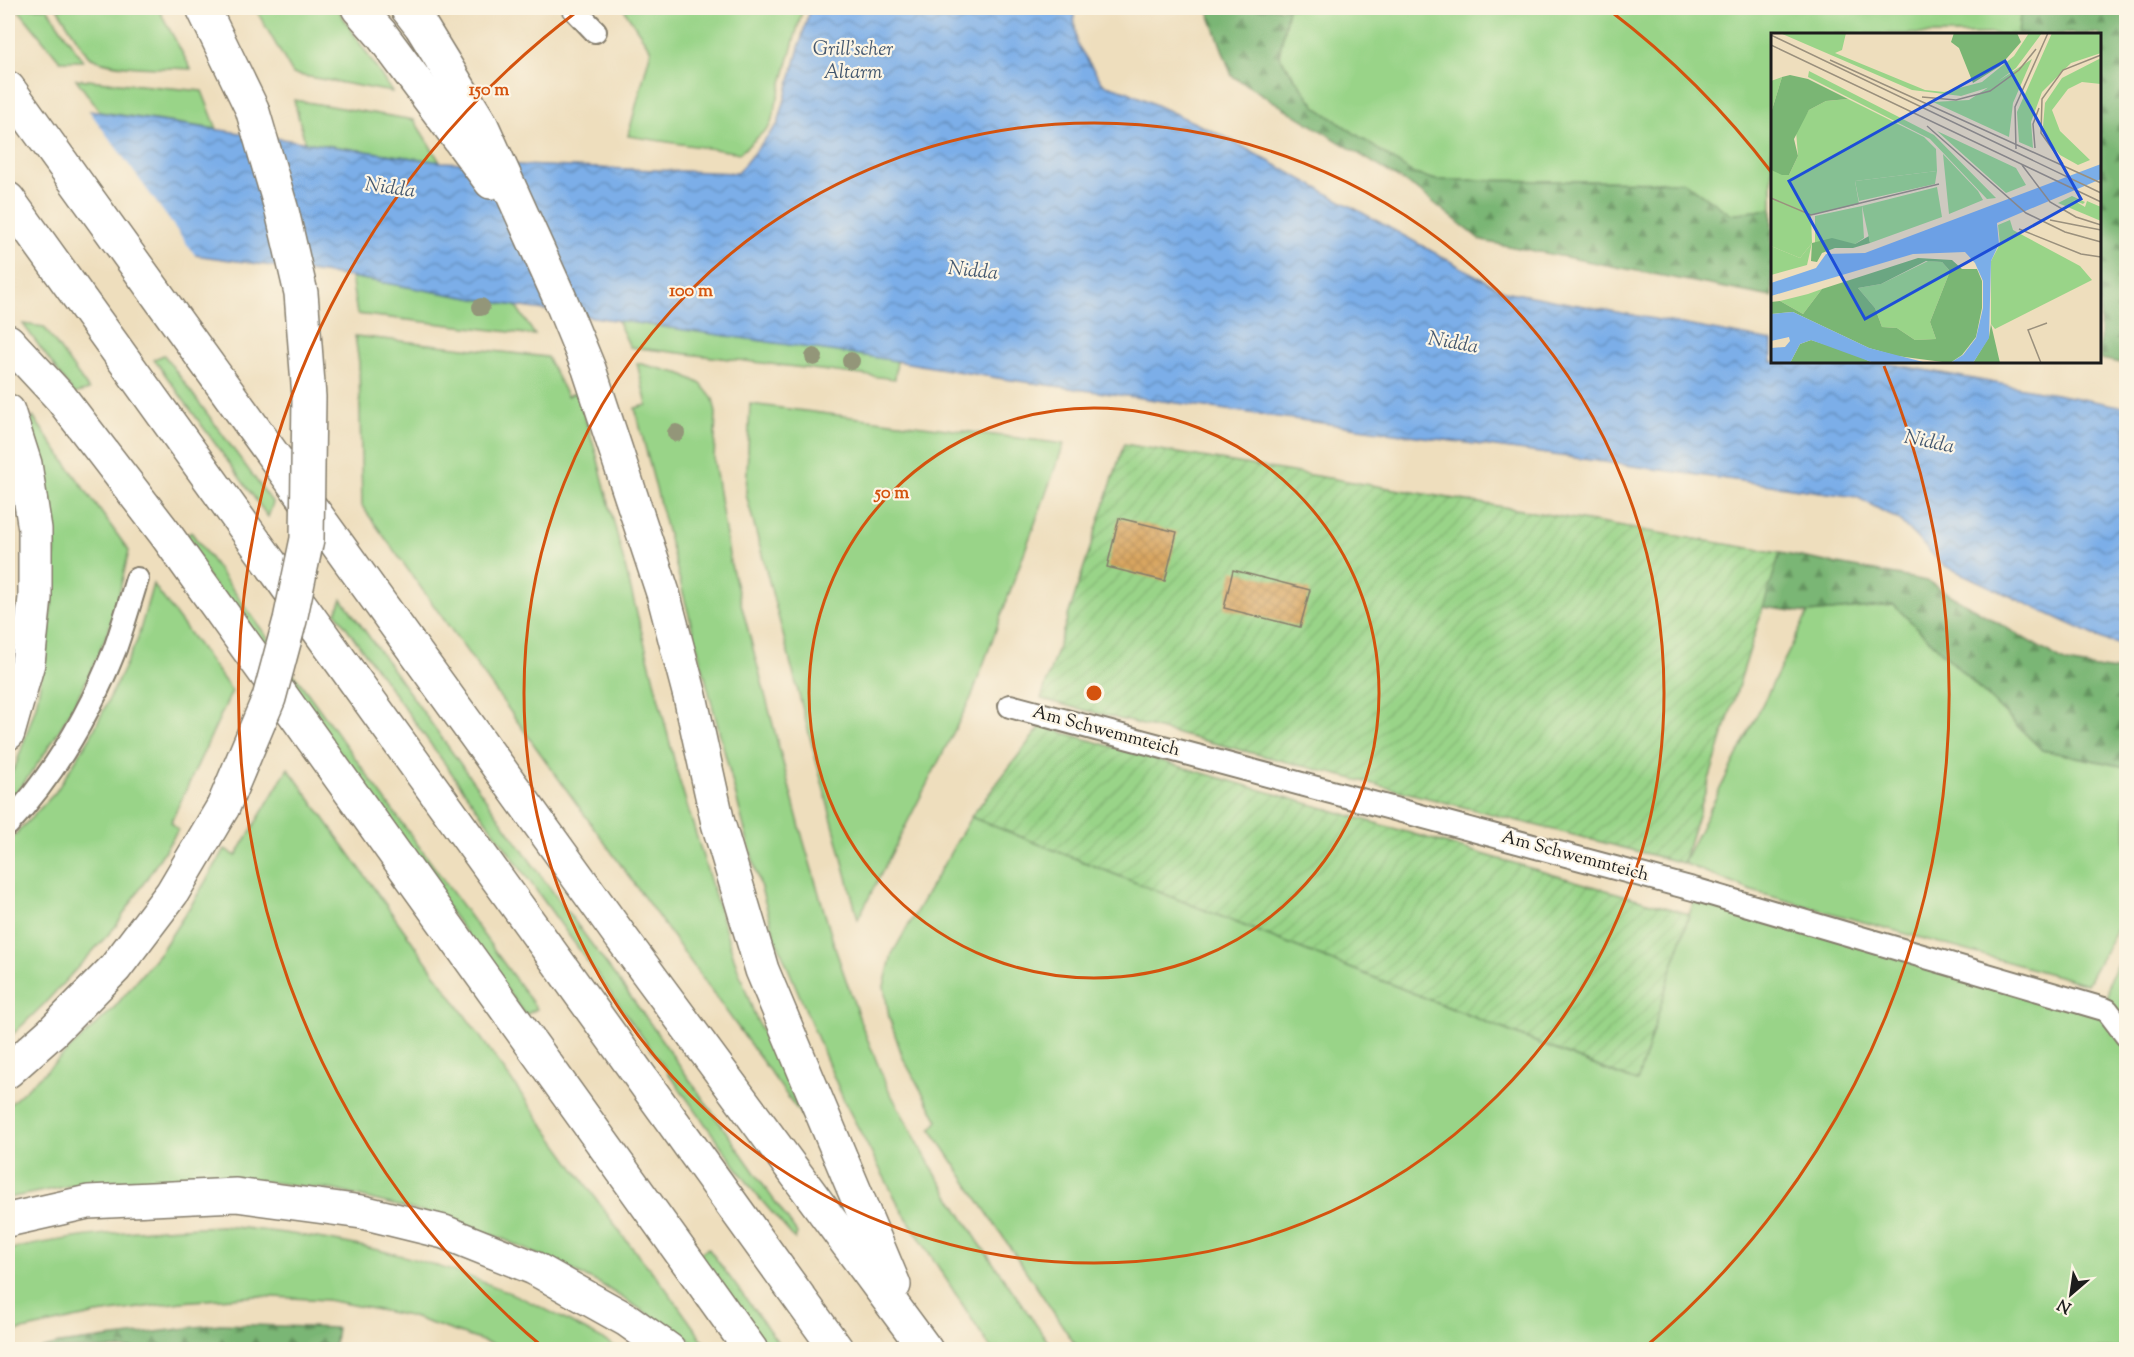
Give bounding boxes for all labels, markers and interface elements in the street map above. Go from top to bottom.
inset map [1771,33,2101,363]
water label: Grill’scher Altarm [813,36,893,88]
text: 150 m [469,78,509,104]
water label: Nidda [363,171,417,207]
water label: Nidda [946,255,1000,289]
text: 100 m [669,279,713,305]
water label: Nidda [1426,325,1480,363]
water label: Nidda [1901,424,1957,462]
text: 50 m [873,481,909,507]
centre of rings [1084,683,1104,703]
street label: Am Schwemmteich [1029,700,1183,764]
street label: Am Schwemmteich [1498,825,1652,889]
north arrow [2041,1264,2101,1324]
text: N [2054,1292,2076,1318]

